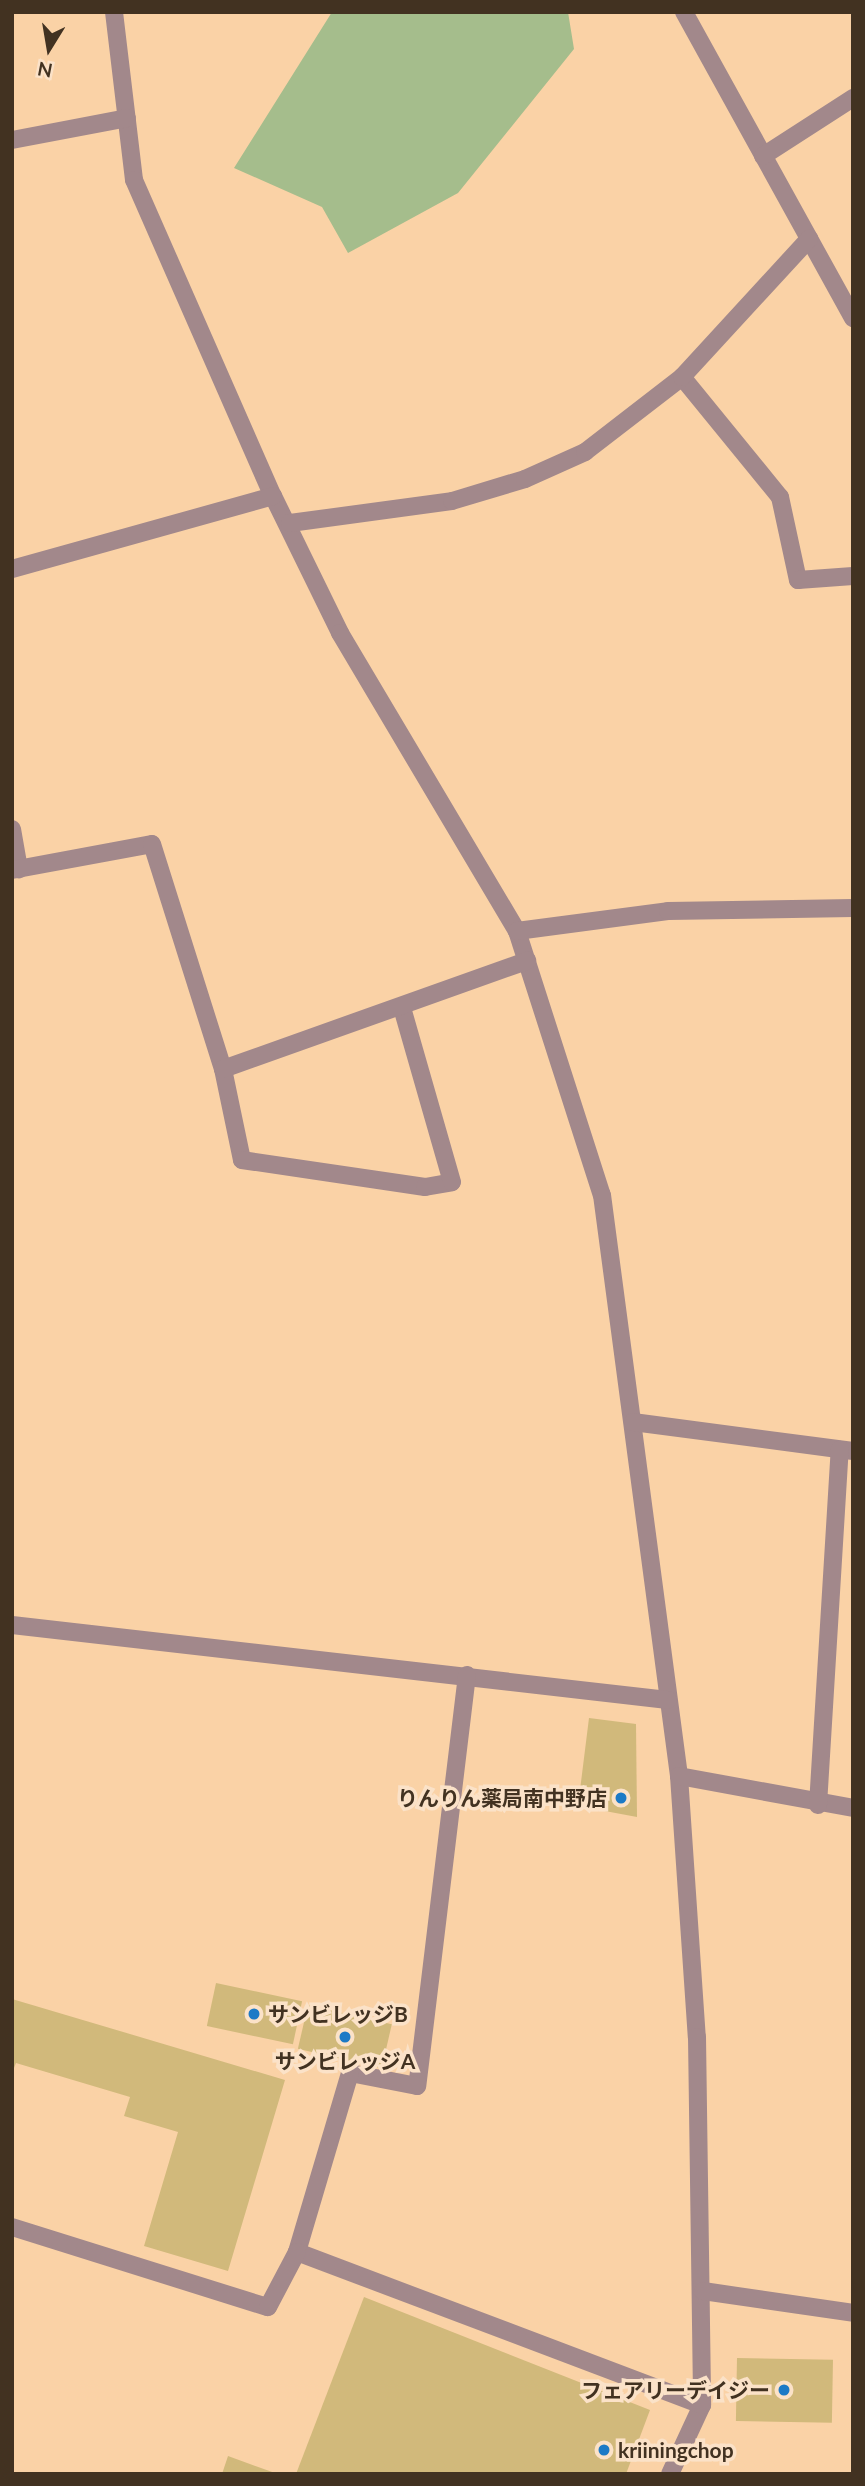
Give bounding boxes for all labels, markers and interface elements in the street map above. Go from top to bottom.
north arrow [14,14,84,84]
text: N [36,57,54,83]
place label: りんりん薬局南中野店 [397,1785,607,1811]
marker: りんりん薬局南中野店 [613,1790,629,1806]
place label: サンビレッジB [268,2001,408,2027]
marker: サンビレッジB [246,2006,262,2022]
marker: サンビレッジA [337,2029,353,2045]
place label: サンビレッジA [275,2048,415,2074]
place label: フェアリーデイジー [581,2377,770,2403]
marker: フェアリーデイジー [776,2382,792,2398]
place label: kriiningchop [618,2437,734,2463]
marker: kriiningchop [596,2442,612,2458]

